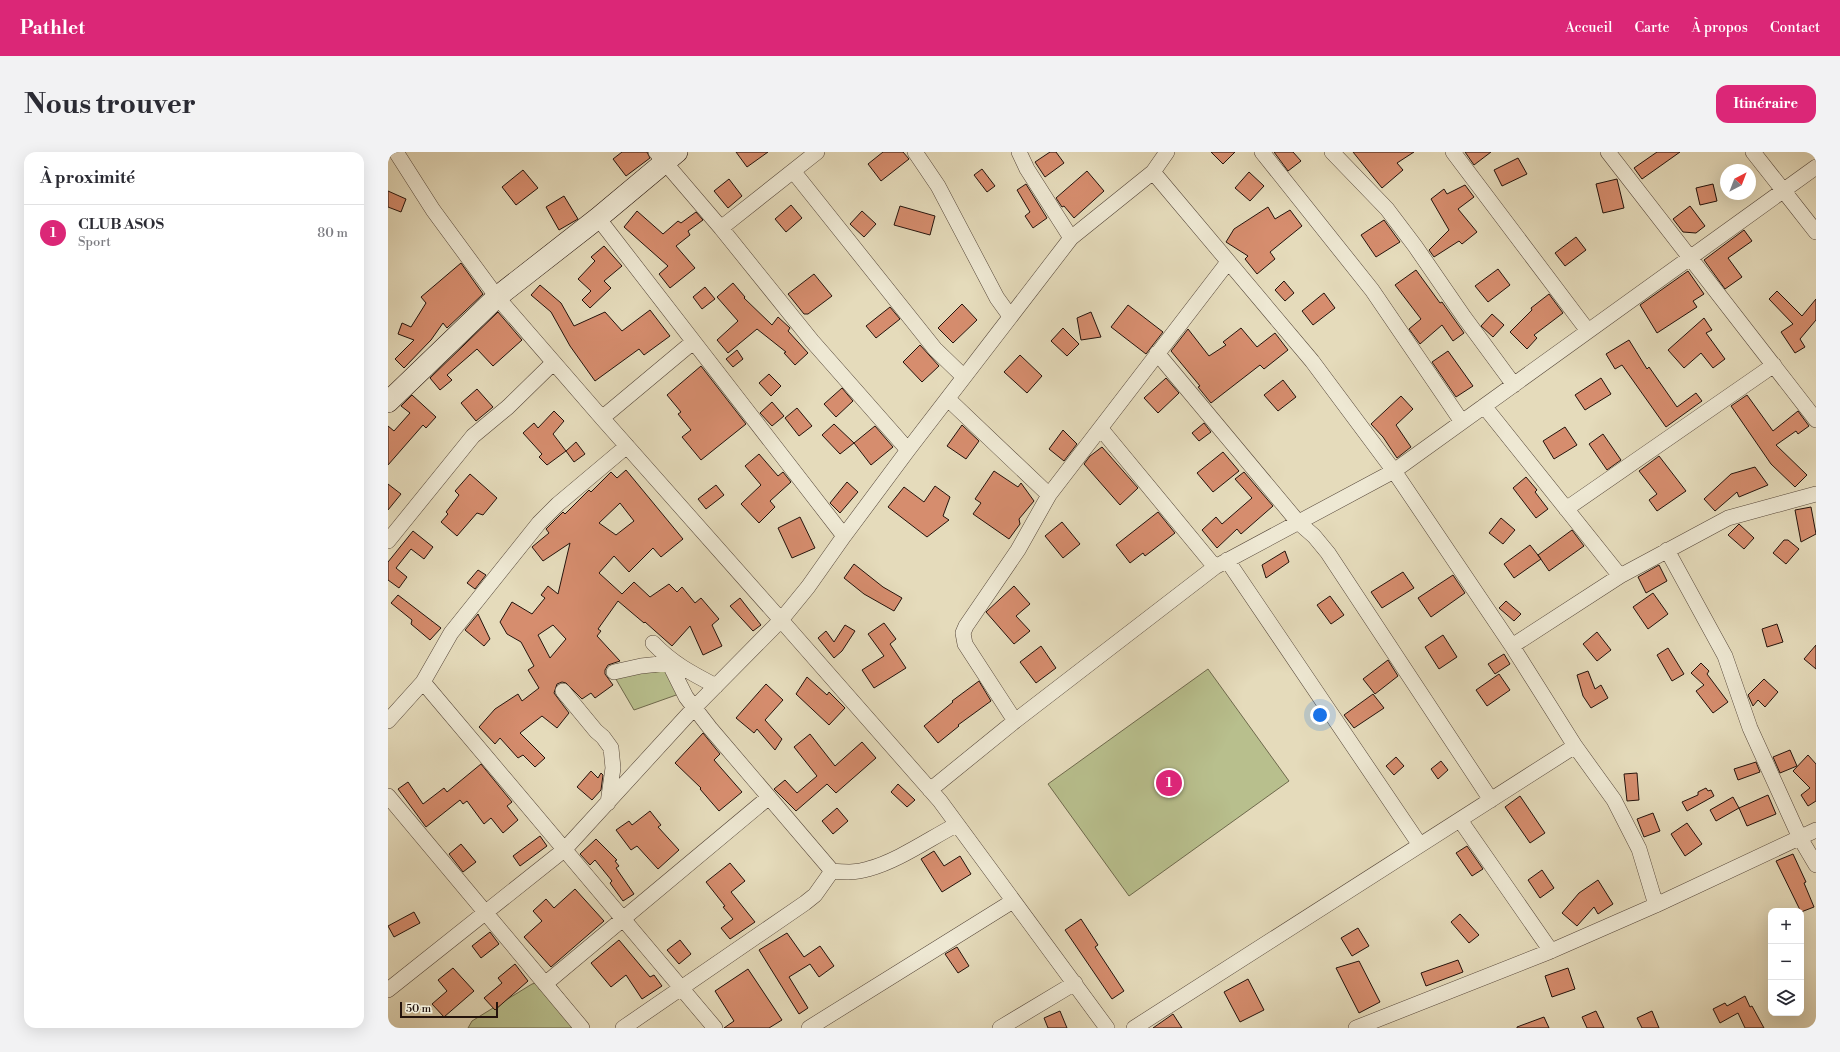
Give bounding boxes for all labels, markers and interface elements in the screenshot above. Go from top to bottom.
text: Pathlet [20,16,85,40]
text: Accueil [1565,19,1612,37]
text: Carte [1634,19,1669,37]
text: À propos [1691,19,1748,37]
text: Contact [1770,19,1820,37]
button: Itinéraire [1716,85,1816,123]
text: Nous trouver [24,87,196,122]
north arrow [1720,164,1756,200]
text: À proximité [40,167,135,189]
text: CLUB ASOS [78,215,164,234]
text: 1 [50,225,56,241]
text: 80 m [317,225,348,241]
text: Sport [78,234,111,250]
your location [1310,705,1330,725]
pin: 1 [1156,768,1182,798]
map controls [1768,908,1804,1016]
button: + [1768,908,1804,944]
button: − [1768,944,1804,980]
button: layers [1768,980,1804,1016]
scale bar [400,1000,498,1019]
text: 50 m [406,1002,431,1016]

